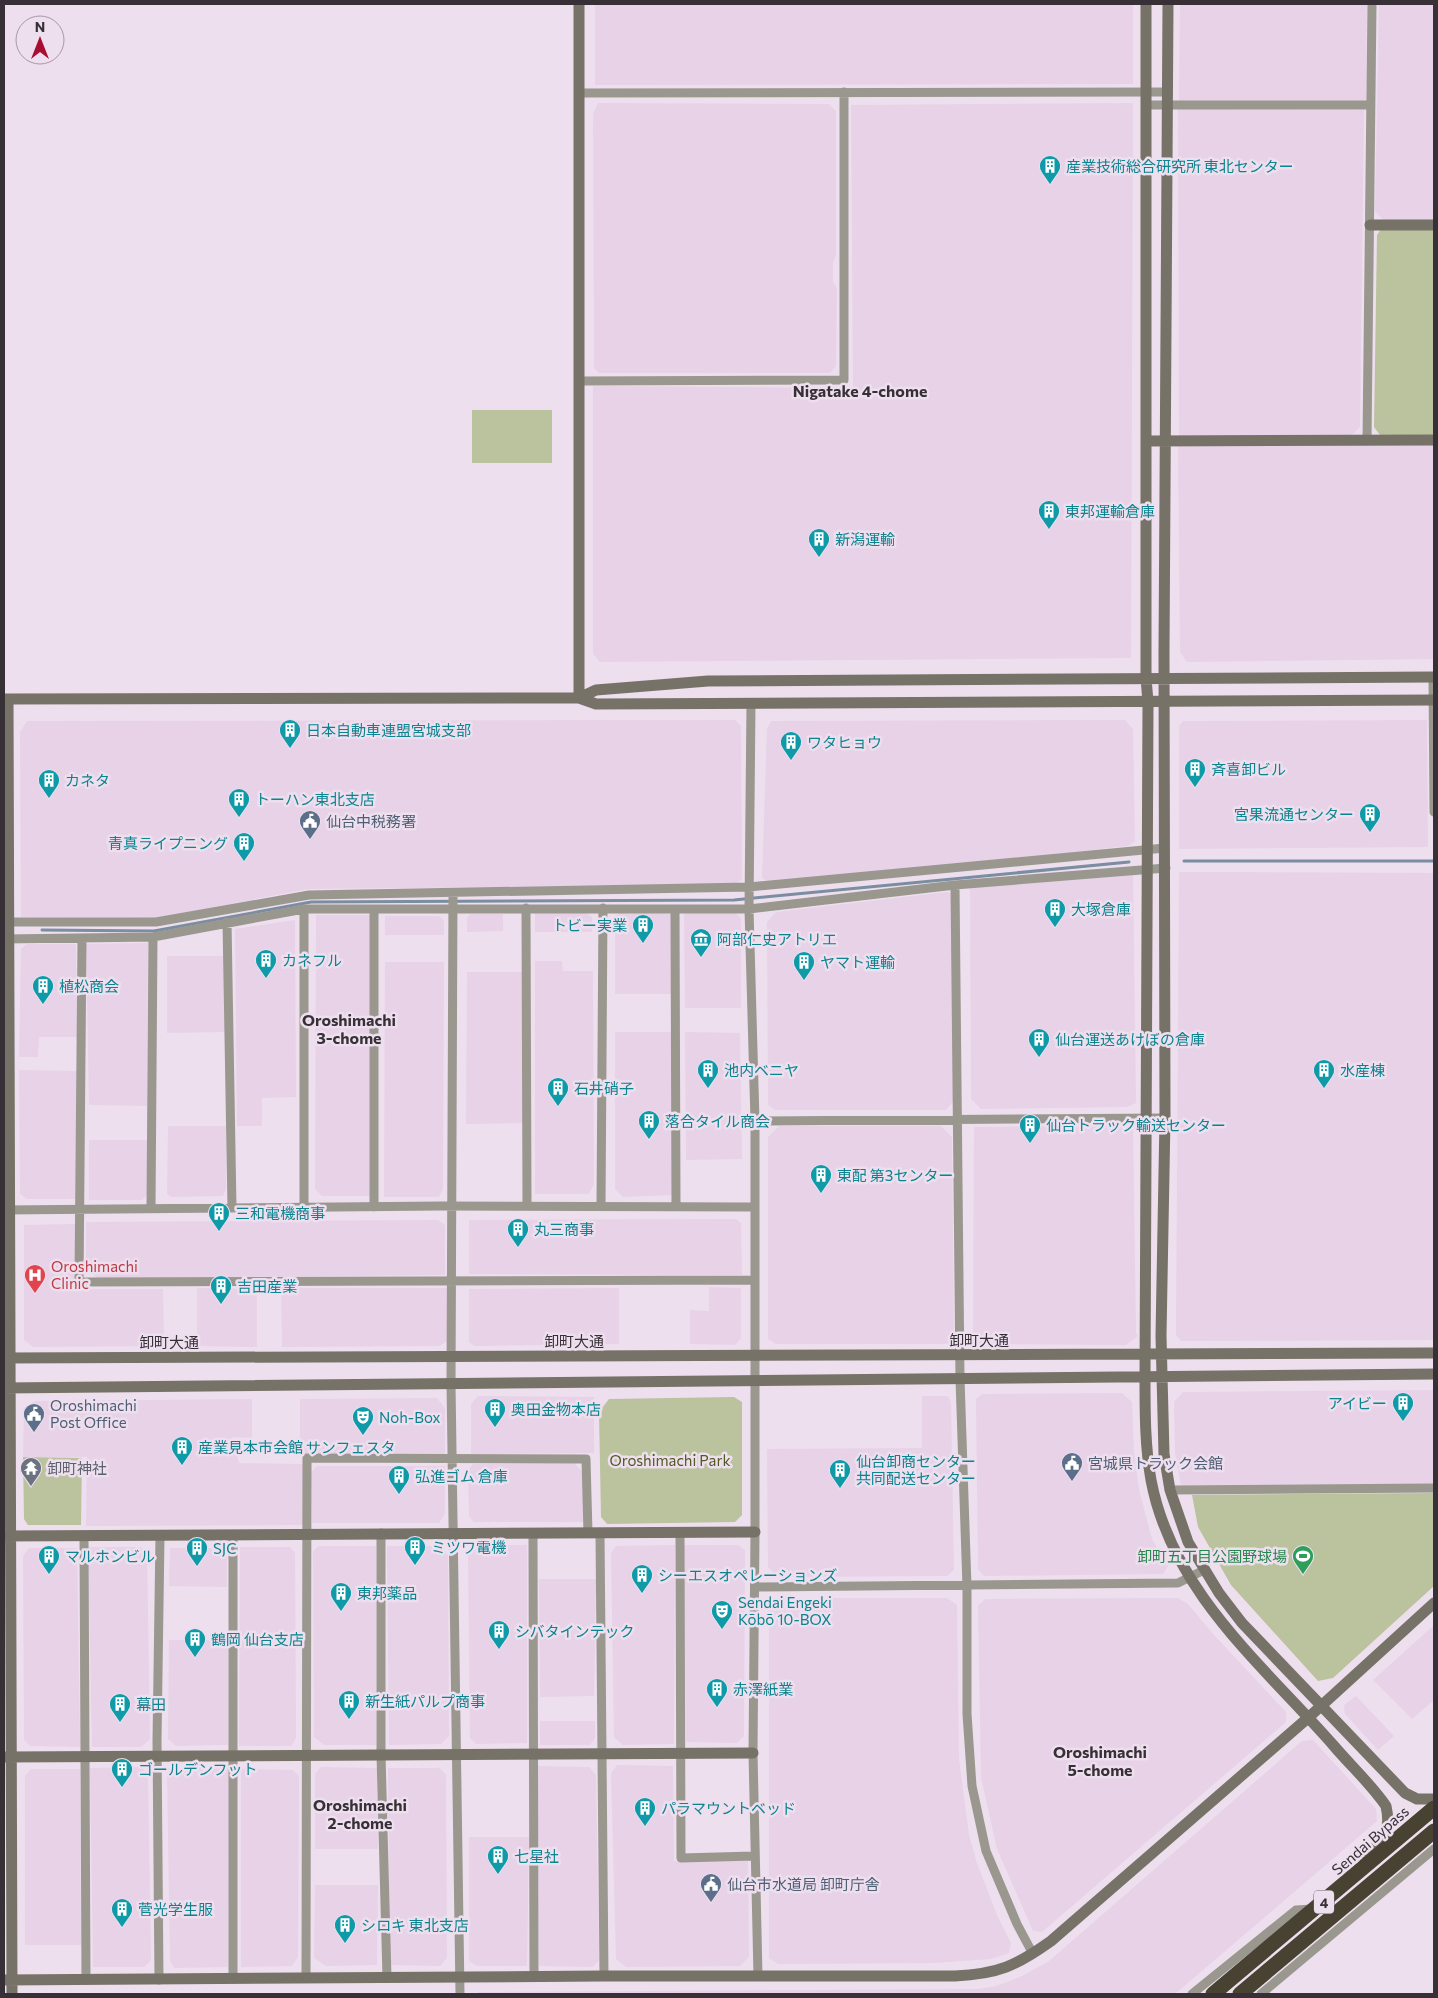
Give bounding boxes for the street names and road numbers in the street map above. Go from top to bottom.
street label: 卸町大通 [949,1331,1009,1349]
street label: 卸町大通 [544,1332,604,1350]
street label: 卸町大通 [139,1333,199,1351]
street label: Sendai Bypass [1328,1802,1412,1878]
road number: 4 [1314,1890,1334,1914]

